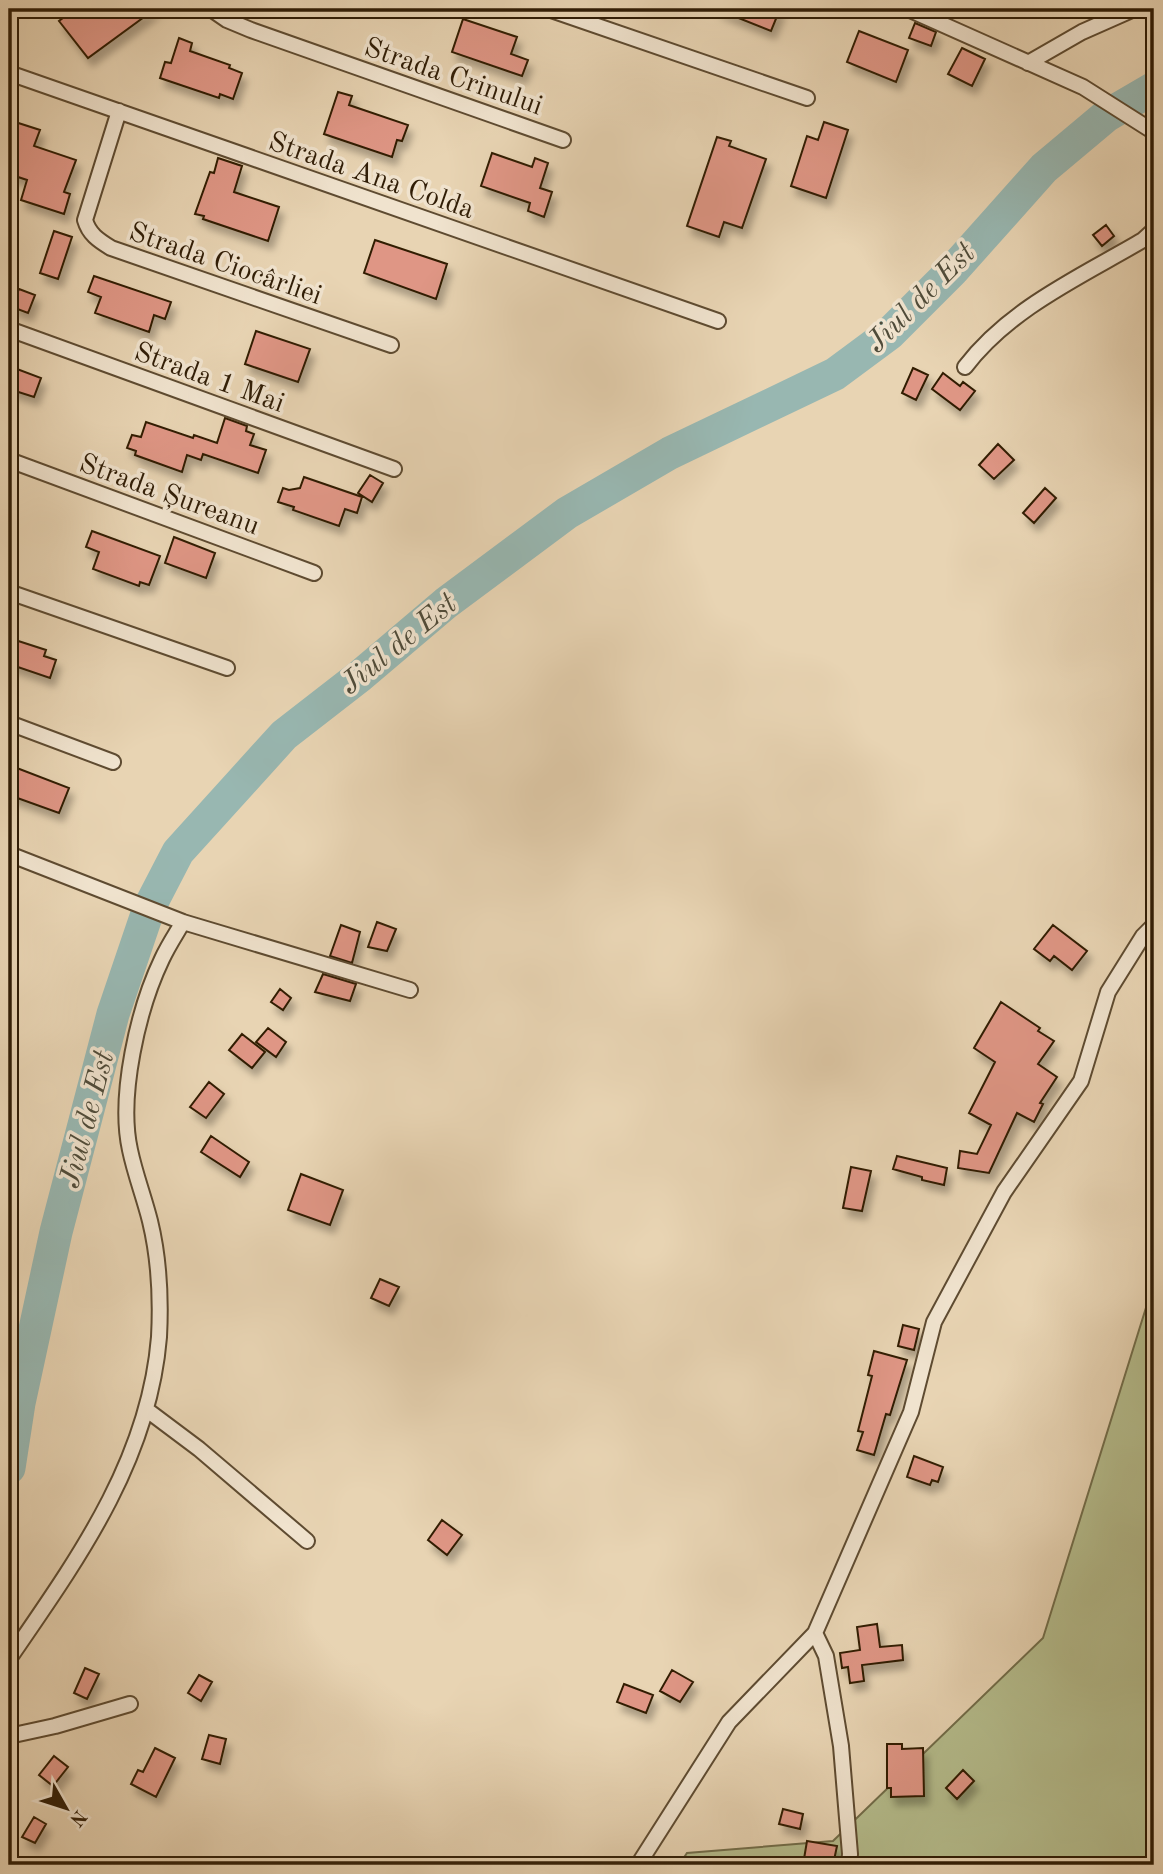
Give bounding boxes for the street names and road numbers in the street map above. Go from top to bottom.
street label: Strada Crinului [360,34,546,121]
street label: Strada Ana Colda [265,129,478,225]
street label: Strada Ciocârliei [125,219,325,311]
street label: Strada 1 Mai [130,339,288,419]
street label: Strada Șureanu [75,450,263,541]

